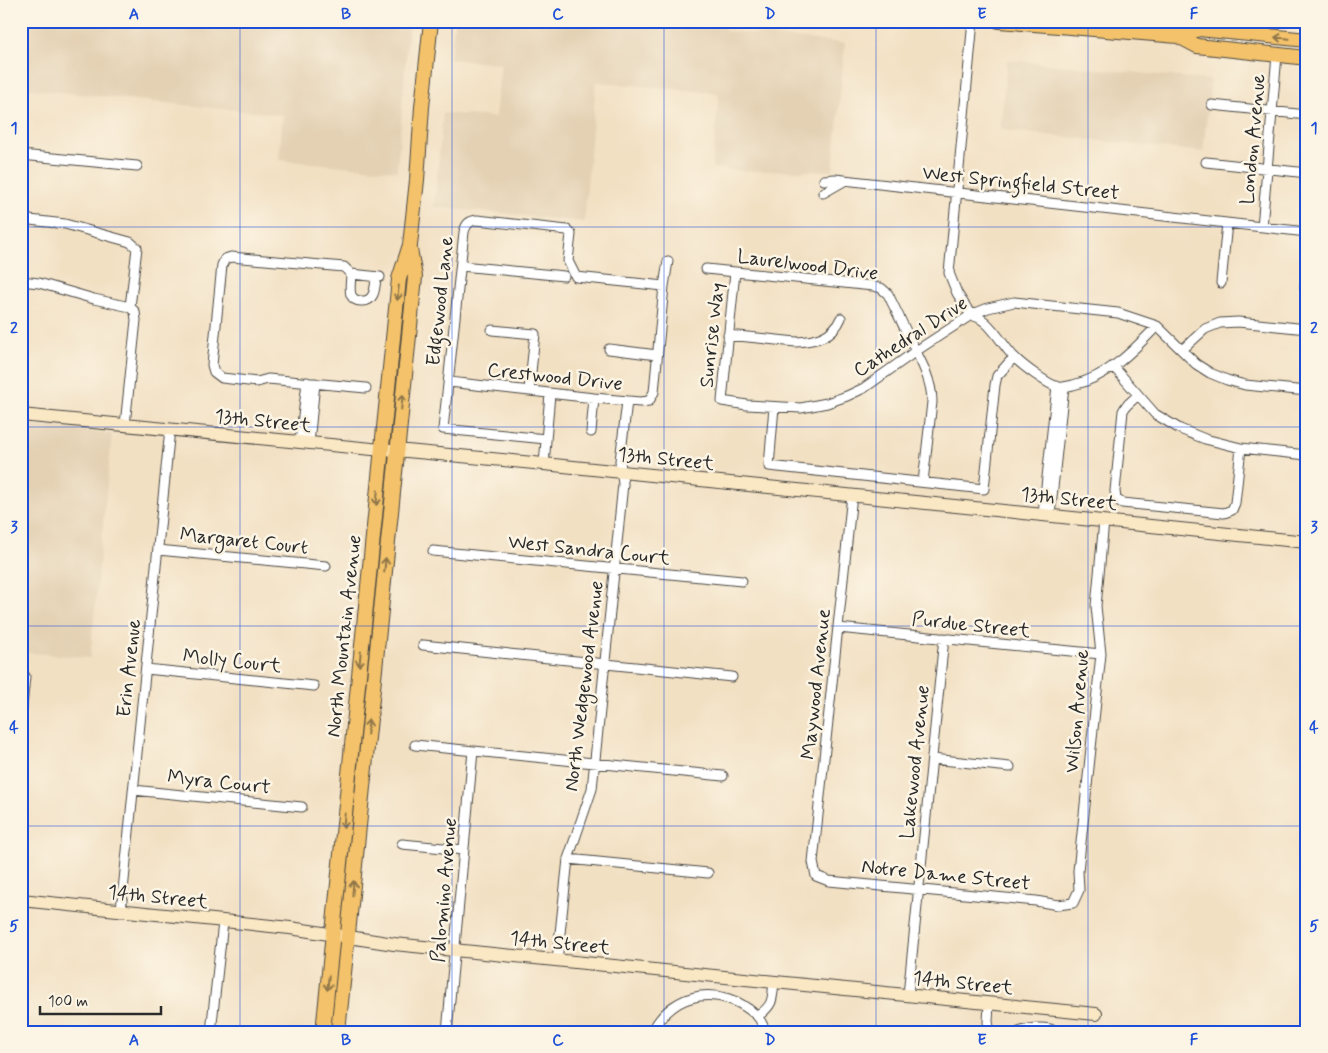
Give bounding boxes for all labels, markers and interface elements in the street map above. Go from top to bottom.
text: A [129,4,139,25]
text: B [341,4,351,25]
text: C [552,4,564,25]
text: D [764,4,776,25]
text: E [977,4,987,25]
text: F [1190,4,1199,25]
one-way arrow [1274,33,1290,43]
street label: London Avenue [1234,73,1273,206]
text: 1 [10,118,18,139]
text: 1 [1310,118,1318,139]
street label: West Springfield Street [921,160,1121,209]
street label: Edgewood Lane [420,235,463,368]
street label: Laurelwood Drive [736,243,880,288]
street label: Sunrise Way [694,281,731,389]
one-way arrow [393,284,403,300]
street label: Cathedral Drive [848,290,973,384]
text: 2 [10,318,18,339]
text: 2 [1310,318,1318,339]
street label: Crestwood Drive [486,357,624,398]
one-way arrow [397,394,407,410]
street label: 13th Street [213,403,313,440]
street label: 13th Street [616,441,716,478]
street label: 13th Street [1019,481,1119,518]
one-way arrow [372,489,382,505]
text: 3 [10,517,18,538]
text: 3 [1310,517,1318,538]
street label: Margaret Court [178,521,309,563]
street label: West Sandra Court [507,529,671,572]
street label: North Mountain Avenue [320,534,369,739]
one-way arrow [380,557,390,573]
street label: North Wedgewood Avenue [558,579,612,793]
street label: Purdue Street [910,606,1032,645]
street label: Maywood Avenue [795,607,838,761]
street label: Erin Avenue [111,618,148,719]
street label: Molly Court [181,643,283,680]
street label: Wilson Avenue [1059,648,1096,774]
one-way arrow [356,651,365,667]
street label: Lakewood Avenue [894,684,937,840]
text: 4 [9,717,19,738]
text: 4 [1309,717,1319,738]
one-way arrow [363,719,373,735]
street label: Myra Court [166,764,272,801]
one-way arrow [340,813,349,829]
street label: Palomino Avenue [425,817,464,964]
street label: Notre Dame Street [860,853,1032,898]
street label: 14th Street [106,879,210,916]
one-way arrow [348,881,358,897]
text: 5 [9,916,19,937]
text: 5 [1309,916,1319,937]
street label: 14th Street [508,925,612,962]
street label: 14th Street [911,965,1015,1002]
one-way arrow [324,975,333,991]
scale bar [40,983,161,1015]
text: 100 m [48,992,88,1012]
text: A [129,1030,139,1051]
text: B [341,1030,351,1051]
text: C [552,1030,564,1051]
text: D [764,1030,776,1051]
text: E [977,1030,987,1051]
text: F [1190,1030,1199,1051]

